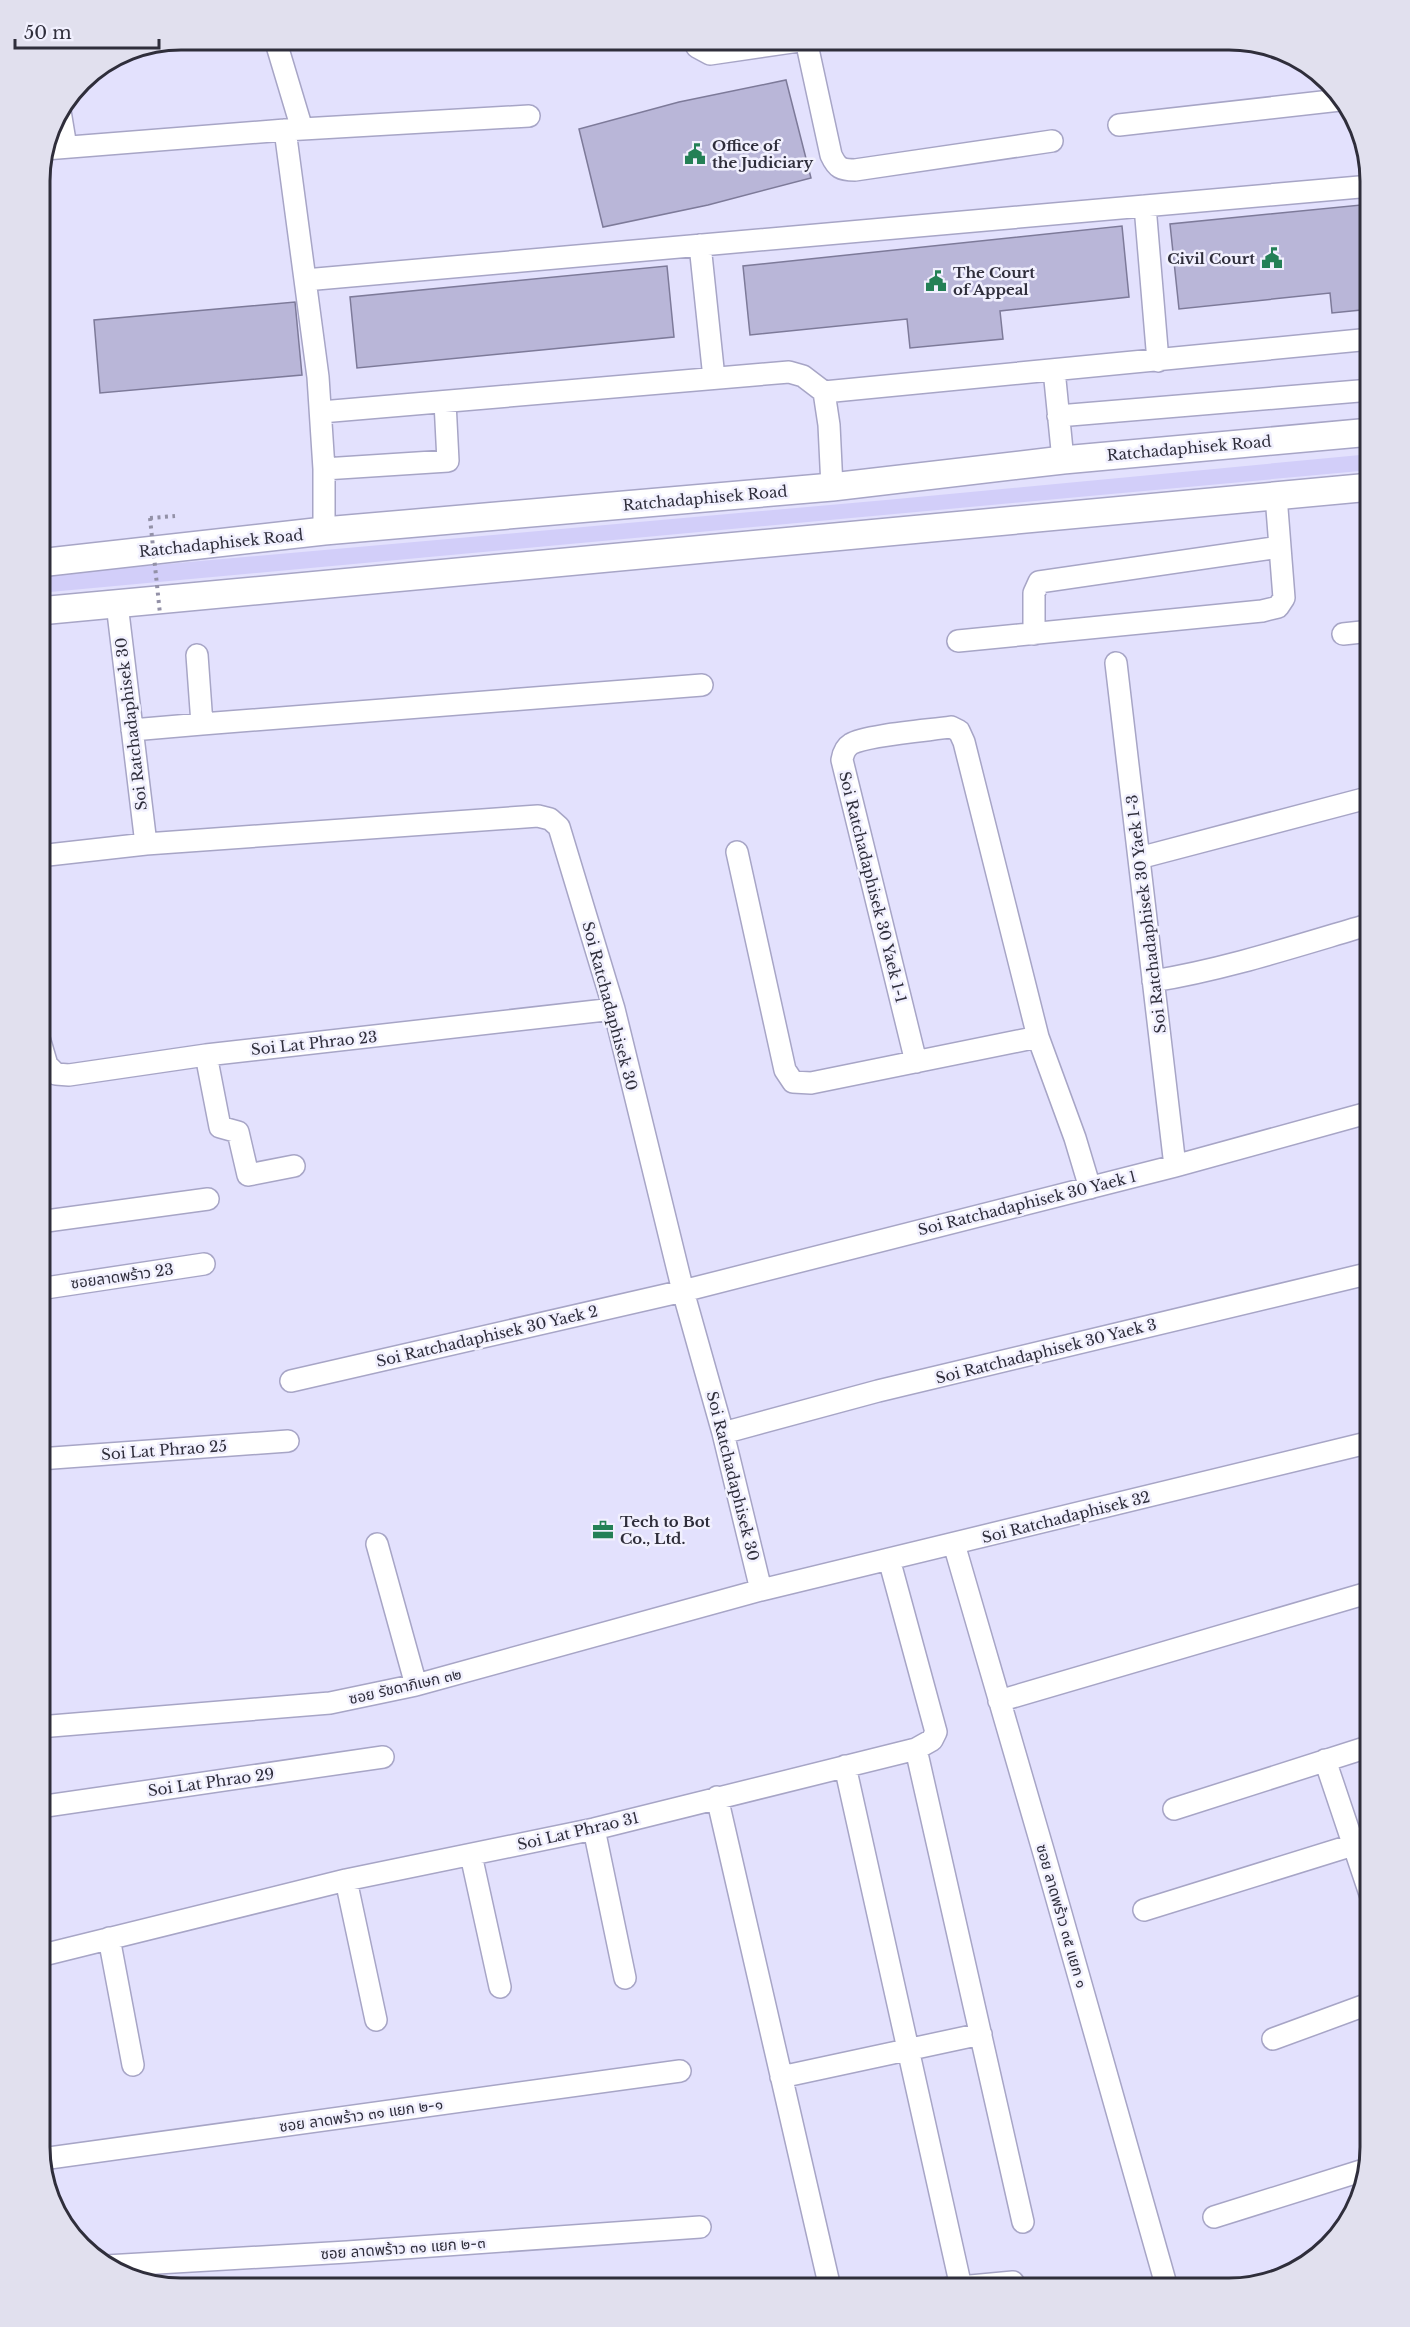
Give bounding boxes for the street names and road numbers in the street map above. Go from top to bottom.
street label: Ratchadaphisek Road [1106,431,1272,465]
street label: Ratchadaphisek Road [622,481,788,515]
street label: Ratchadaphisek Road [138,525,304,561]
street label: Soi Ratchadaphisek 30 [111,636,151,812]
street label: Soi Ratchadaphisek 30 Yaek 1-1 [835,769,911,1005]
street label: Soi Ratchadaphisek 30 Yaek 1-3 [1122,793,1170,1035]
street label: Soi Ratchadaphisek 30 [578,919,642,1093]
street label: Soi Lat Phrao 23 [250,1027,378,1059]
street label: Soi Ratchadaphisek 30 Yaek 1 [916,1167,1138,1239]
street label: ซอยลาดพร้าว 23 [69,1259,175,1293]
street label: Soi Ratchadaphisek 30 Yaek 2 [374,1301,600,1371]
street label: Soi Ratchadaphisek 30 Yaek 3 [934,1314,1158,1388]
street label: Soi Ratchadaphisek 30 [703,1389,763,1563]
street label: Soi Lat Phrao 25 [100,1436,228,1464]
street label: Soi Ratchadaphisek 32 [980,1487,1152,1547]
street label: ซอย รัชดาภิเษก ๓๒ [347,1664,463,1708]
street label: Soi Lat Phrao 29 [147,1764,275,1800]
street label: Soi Lat Phrao 31 [515,1808,641,1854]
street label: ซอย ลาดพร้าว ๓๕ แยก ๑ [1032,1842,1092,1990]
street label: ซอย ลาดพร้าว ๓๑ แยก ๒-๑ [278,2094,444,2136]
street label: ซอย ลาดพร้าว ๓๑ แยก ๒-๓ [320,2233,486,2263]

